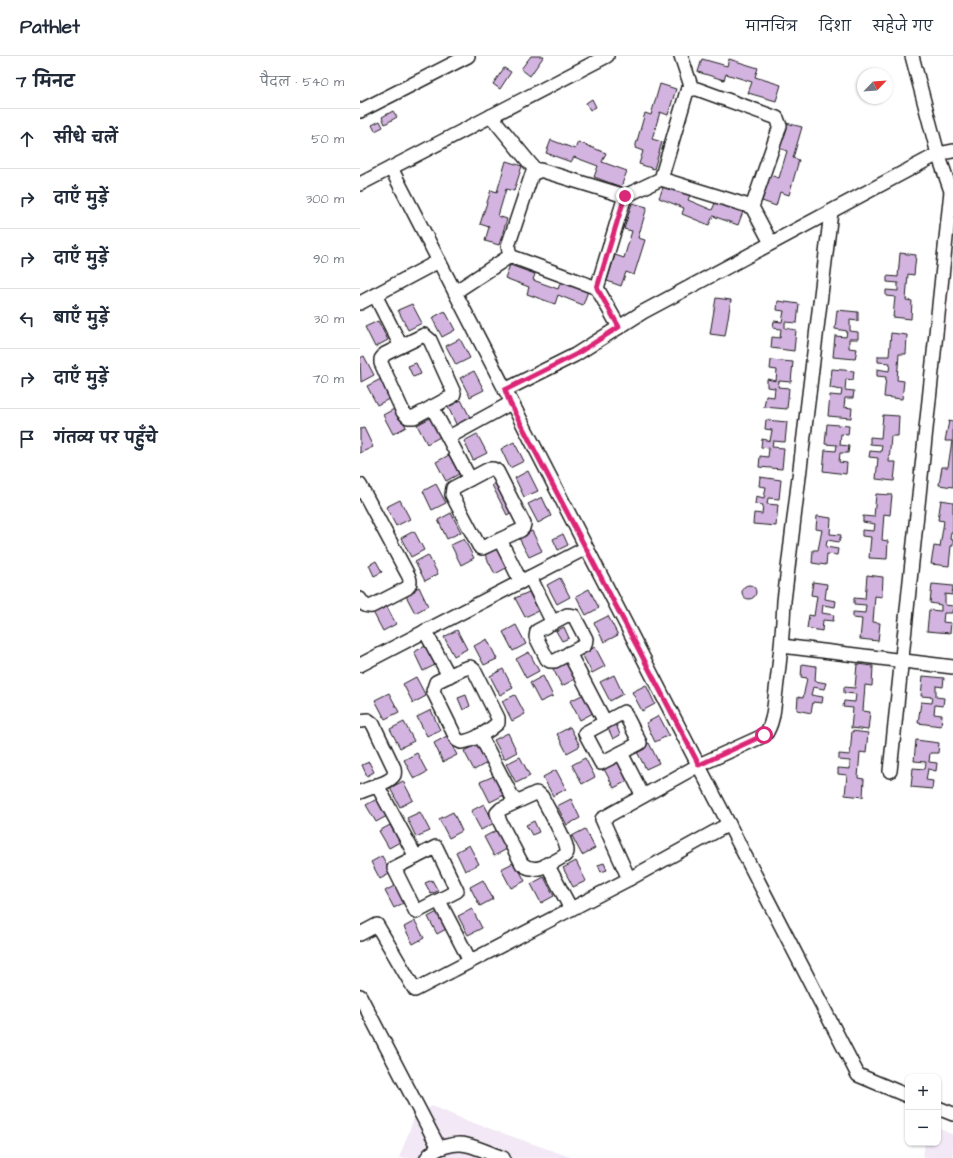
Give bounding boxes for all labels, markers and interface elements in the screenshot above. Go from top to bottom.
text: Pathlet [20,14,80,41]
text: मानचित्र [746,17,797,37]
text: दिशा [819,17,851,37]
text: सहेजे गए [873,17,933,37]
north arrow [857,68,893,104]
text: 7 मिनट [16,70,75,94]
text: पैदल · 540 m [260,73,344,91]
icon: ahead [16,128,38,150]
text: सीधे चलें [54,128,118,149]
text: 50 m [311,130,344,148]
route end [616,187,634,205]
icon: right [16,188,38,210]
text: दाएँ मुड़ें [54,188,108,209]
text: 300 m [306,190,344,208]
icon: right [16,248,38,270]
text: दाएँ मुड़ें [54,248,108,269]
text: 90 m [313,250,344,268]
icon: left [16,308,38,330]
text: बाएँ मुड़ें [54,308,109,329]
text: 30 m [314,310,344,328]
icon: right [16,368,38,390]
text: दाएँ मुड़ें [54,368,108,389]
text: 70 m [312,370,344,388]
icon: arrive [16,428,38,450]
text: गंतव्य पर पहुँचे [54,428,157,449]
route start [755,726,773,744]
map controls [905,1074,941,1146]
button: + [905,1074,941,1110]
button: − [905,1110,941,1146]

